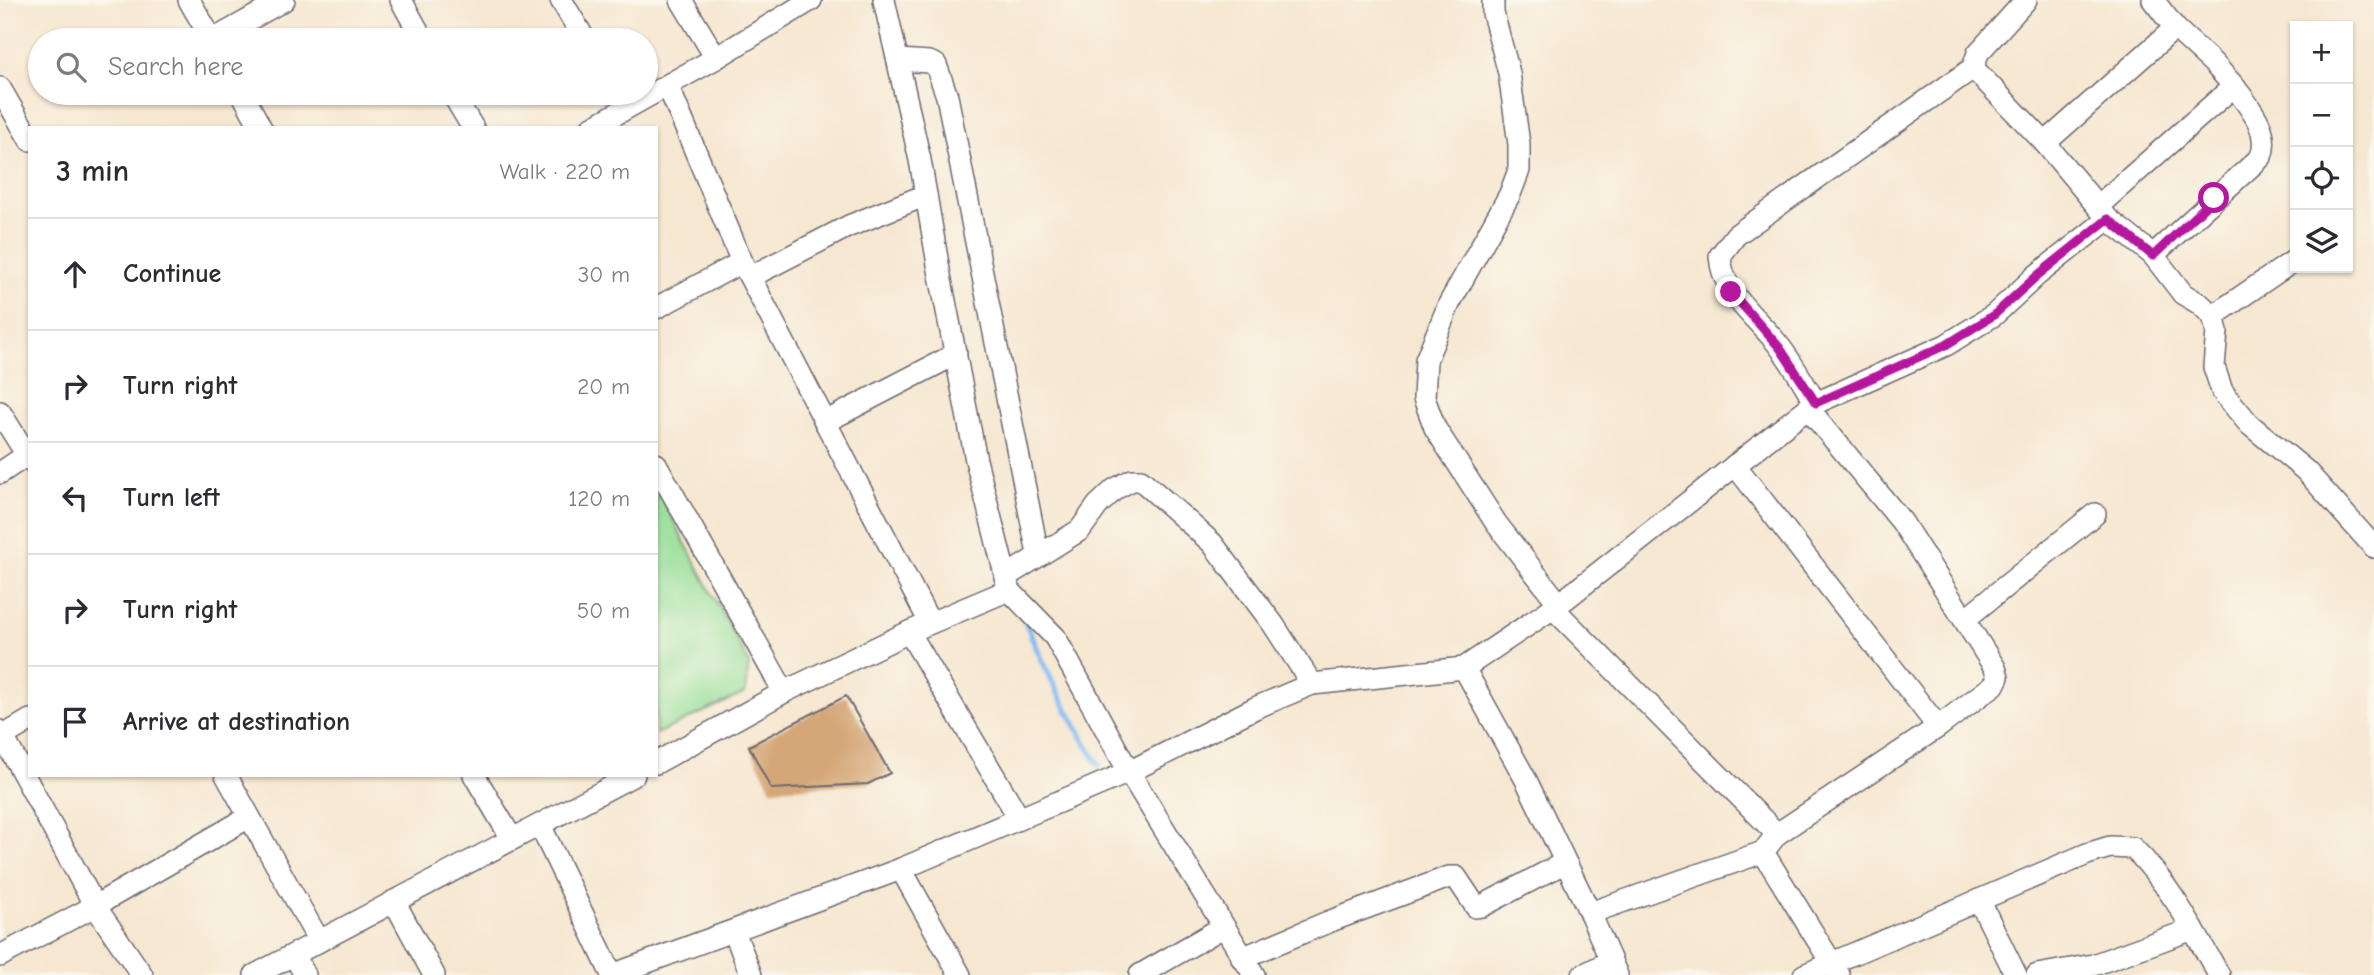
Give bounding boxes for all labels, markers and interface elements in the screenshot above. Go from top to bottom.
map controls [2290,21,2353,273]
button: + [2290,21,2353,84]
search box [28,28,658,105]
icon: search [52,48,90,86]
text: Search here [108,52,243,82]
button: − [2290,84,2353,147]
button: locate [2290,147,2353,210]
text: 3 min [56,154,129,189]
text: Walk · 220 m [499,158,630,185]
route start [2198,182,2229,213]
button: layers [2290,210,2353,273]
icon: ahead [56,255,94,293]
text: Continue [123,259,221,289]
text: 30 m [578,261,630,288]
route end [1715,276,1746,307]
icon: right [56,367,94,405]
text: Turn right [123,371,237,401]
text: 20 m [577,373,630,400]
icon: left [56,479,94,517]
text: Turn left [123,483,220,513]
text: 120 m [568,485,630,512]
icon: right [56,591,94,629]
text: Turn right [123,595,237,625]
text: 50 m [577,597,630,624]
icon: arrive [56,703,94,741]
text: Arrive at destination [123,707,350,737]

